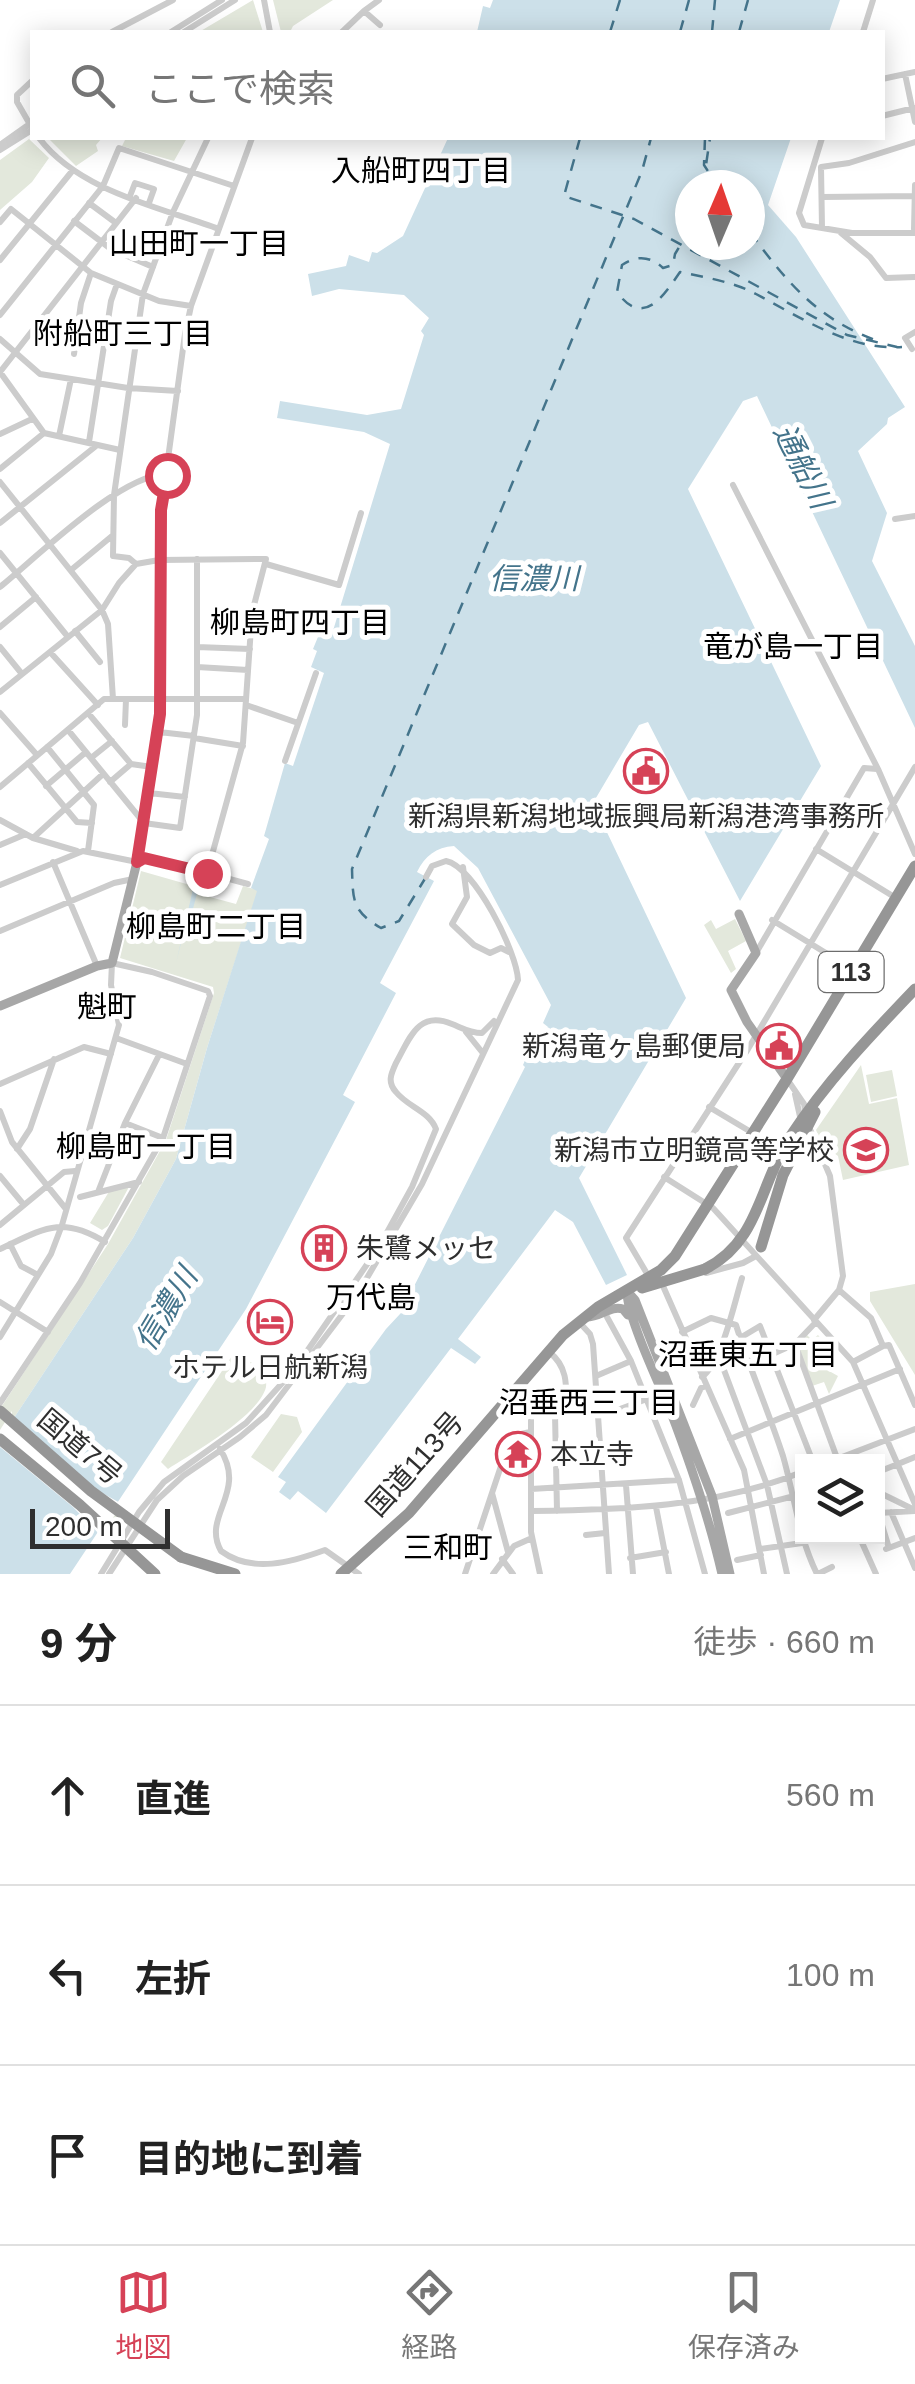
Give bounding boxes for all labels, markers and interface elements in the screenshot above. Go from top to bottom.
search box [30,30,885,140]
icon: search [65,58,120,113]
text: ここで検索 [145,68,335,110]
district label: 入船町四丁目 [331,154,511,187]
north arrow [675,170,765,260]
district label: 山田町一丁目 [109,227,289,260]
district label: 附船町三丁目 [33,317,213,350]
water label: 通船川 [768,418,839,516]
route start [145,453,191,499]
water label: 信濃川 [489,562,582,595]
district label: 柳島町四丁目 [210,606,390,639]
district label: 竜が島一丁目 [703,630,883,663]
public building icon: 新潟県新潟地域振興局新潟港湾事務所 [623,748,669,794]
place label: 新潟県新潟地域振興局新潟港湾事務所 [408,801,884,832]
route end [185,851,231,897]
district label: 柳島町二丁目 [126,910,306,943]
road number: 113 [818,952,884,992]
district label: 魁町 [77,990,137,1023]
public building icon: 新潟竜ヶ島郵便局 [756,1023,802,1069]
place label: 新潟竜ヶ島郵便局 [522,1031,746,1062]
school or university icon: 新潟市立明鏡高等学校 [843,1127,889,1173]
district label: 柳島町一丁目 [56,1130,236,1163]
place label: 新潟市立明鏡高等学校 [554,1135,834,1166]
building icon: 朱鷺メッセ [301,1225,347,1271]
place label: 朱鷺メッセ [356,1233,496,1264]
water label: 信濃川 [129,1259,205,1356]
district label: 万代島 [326,1281,416,1314]
hotel icon: ホテル日航新潟 [247,1299,293,1345]
district label: 沼垂東五丁目 [658,1338,838,1371]
place label: ホテル日航新潟 [172,1352,368,1383]
district label: 沼垂西三丁目 [499,1386,679,1419]
street label: 国道7号 [32,1403,128,1491]
street label: 国道113号 [360,1406,470,1522]
temple icon: 本立寺 [495,1431,541,1477]
place label: 本立寺 [550,1439,634,1470]
map controls [795,1454,885,1544]
button: layers [795,1454,885,1544]
scale bar [30,1504,170,1548]
text: 200 m [45,1511,123,1542]
district label: 三和町 [403,1531,493,1564]
text: 9 分 [40,1620,117,1667]
text: 徒歩 · 660 m [694,1624,875,1660]
icon: ahead [40,1768,95,1823]
text: 560 m [786,1777,875,1813]
text: 直進 [135,1778,211,1820]
icon: left [40,1948,95,2003]
text: 100 m [786,1957,875,1993]
text: 左折 [135,1958,211,2000]
icon: arrive [40,2128,95,2183]
text: 目的地に到着 [135,2138,363,2180]
tab: 地図 [115,2265,171,2365]
tab: 経路 [401,2265,458,2365]
tab: 保存済み [688,2265,800,2365]

